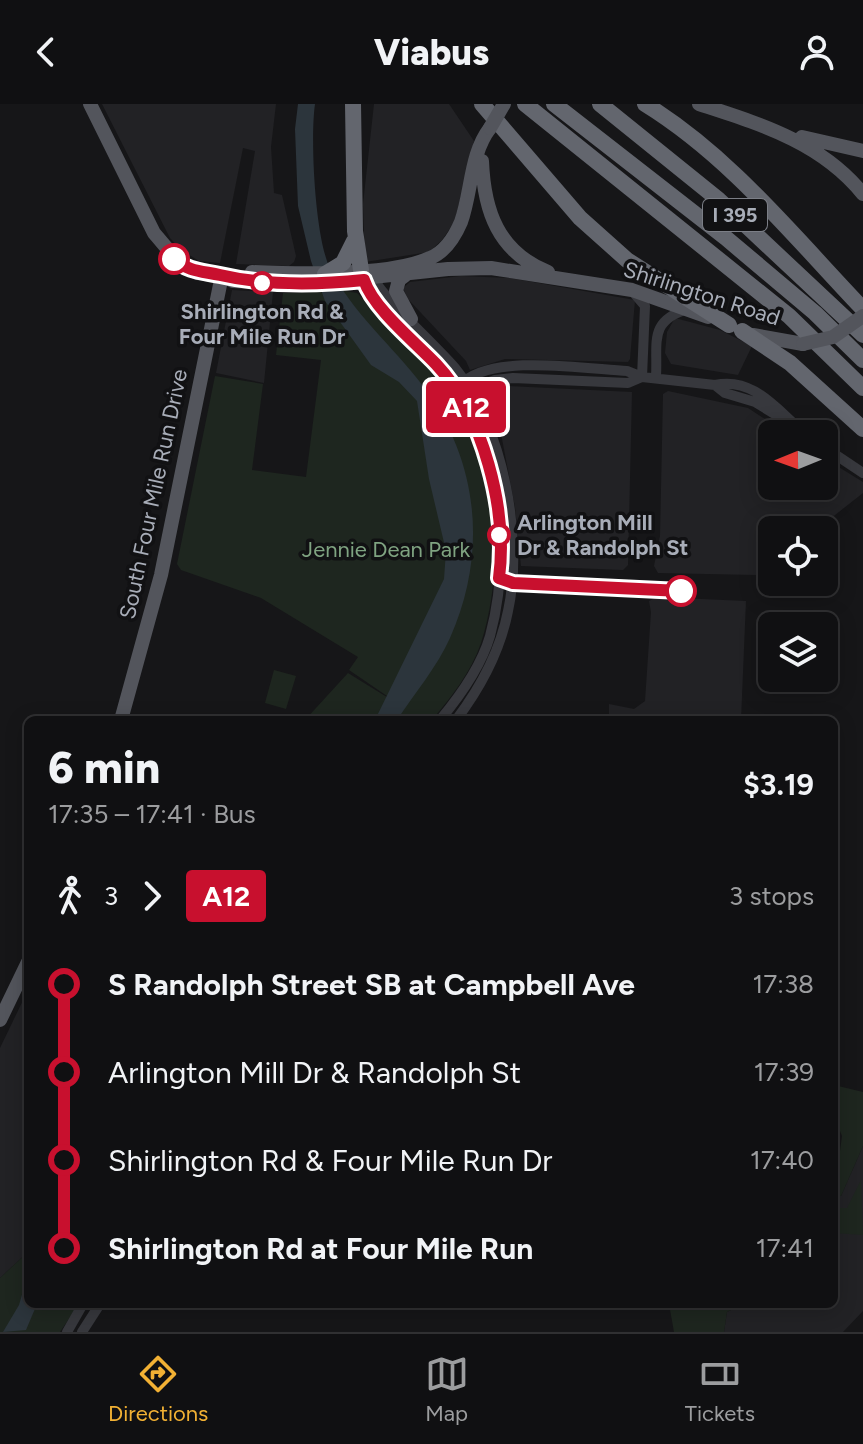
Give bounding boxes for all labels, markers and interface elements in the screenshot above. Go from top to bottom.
icon: back [24,30,68,74]
icon: person [795,30,839,74]
text: Viabus [374,31,489,74]
road number: I 395 [703,199,767,231]
unlabelled marker [159,244,189,274]
street label: Shirlington Road [620,255,783,331]
marker: Shirlington Rd & Four Mile Run Dr [251,272,273,294]
place label: Shirlington Rd & Four Mile Run Dr [179,298,346,350]
street label: South Four Mile Run Drive [114,367,193,622]
line badge: A12 [420,381,512,433]
text: A12 [442,390,490,424]
north arrow [758,420,838,500]
map controls [758,420,838,692]
place label: Arlington Mill Dr & Randolph St [517,509,688,561]
button: locate [758,516,838,596]
marker: Arlington Mill Dr & Randolph St [488,524,510,546]
park label: Jennie Dean Park [302,536,471,563]
unlabelled marker [666,576,696,606]
button: layers [758,612,838,692]
text: 6 min [48,741,160,794]
text: $3.19 [743,766,814,803]
text: 17:35 – 17:41 · Bus [48,798,256,830]
icon: walk [48,874,92,918]
icon: forward [130,874,174,918]
text: A12 [202,879,250,913]
text: 3 [104,880,118,912]
text: 3 stops [729,880,814,912]
text: S Randolph Street SB at Campbell Ave [108,966,635,1003]
text: 17:38 [753,968,814,1000]
text: Arlington Mill Dr & Randolph St [108,1054,521,1091]
text: 17:39 [754,1056,814,1088]
text: Shirlington Rd & Four Mile Run Dr [108,1142,552,1179]
text: 17:40 [750,1144,814,1176]
text: Shirlington Rd at Four Mile Run [108,1230,533,1267]
text: 17:41 [756,1232,814,1264]
tab: Directions [108,1352,208,1427]
tab: Map [425,1352,469,1427]
tab: Tickets [685,1352,755,1427]

